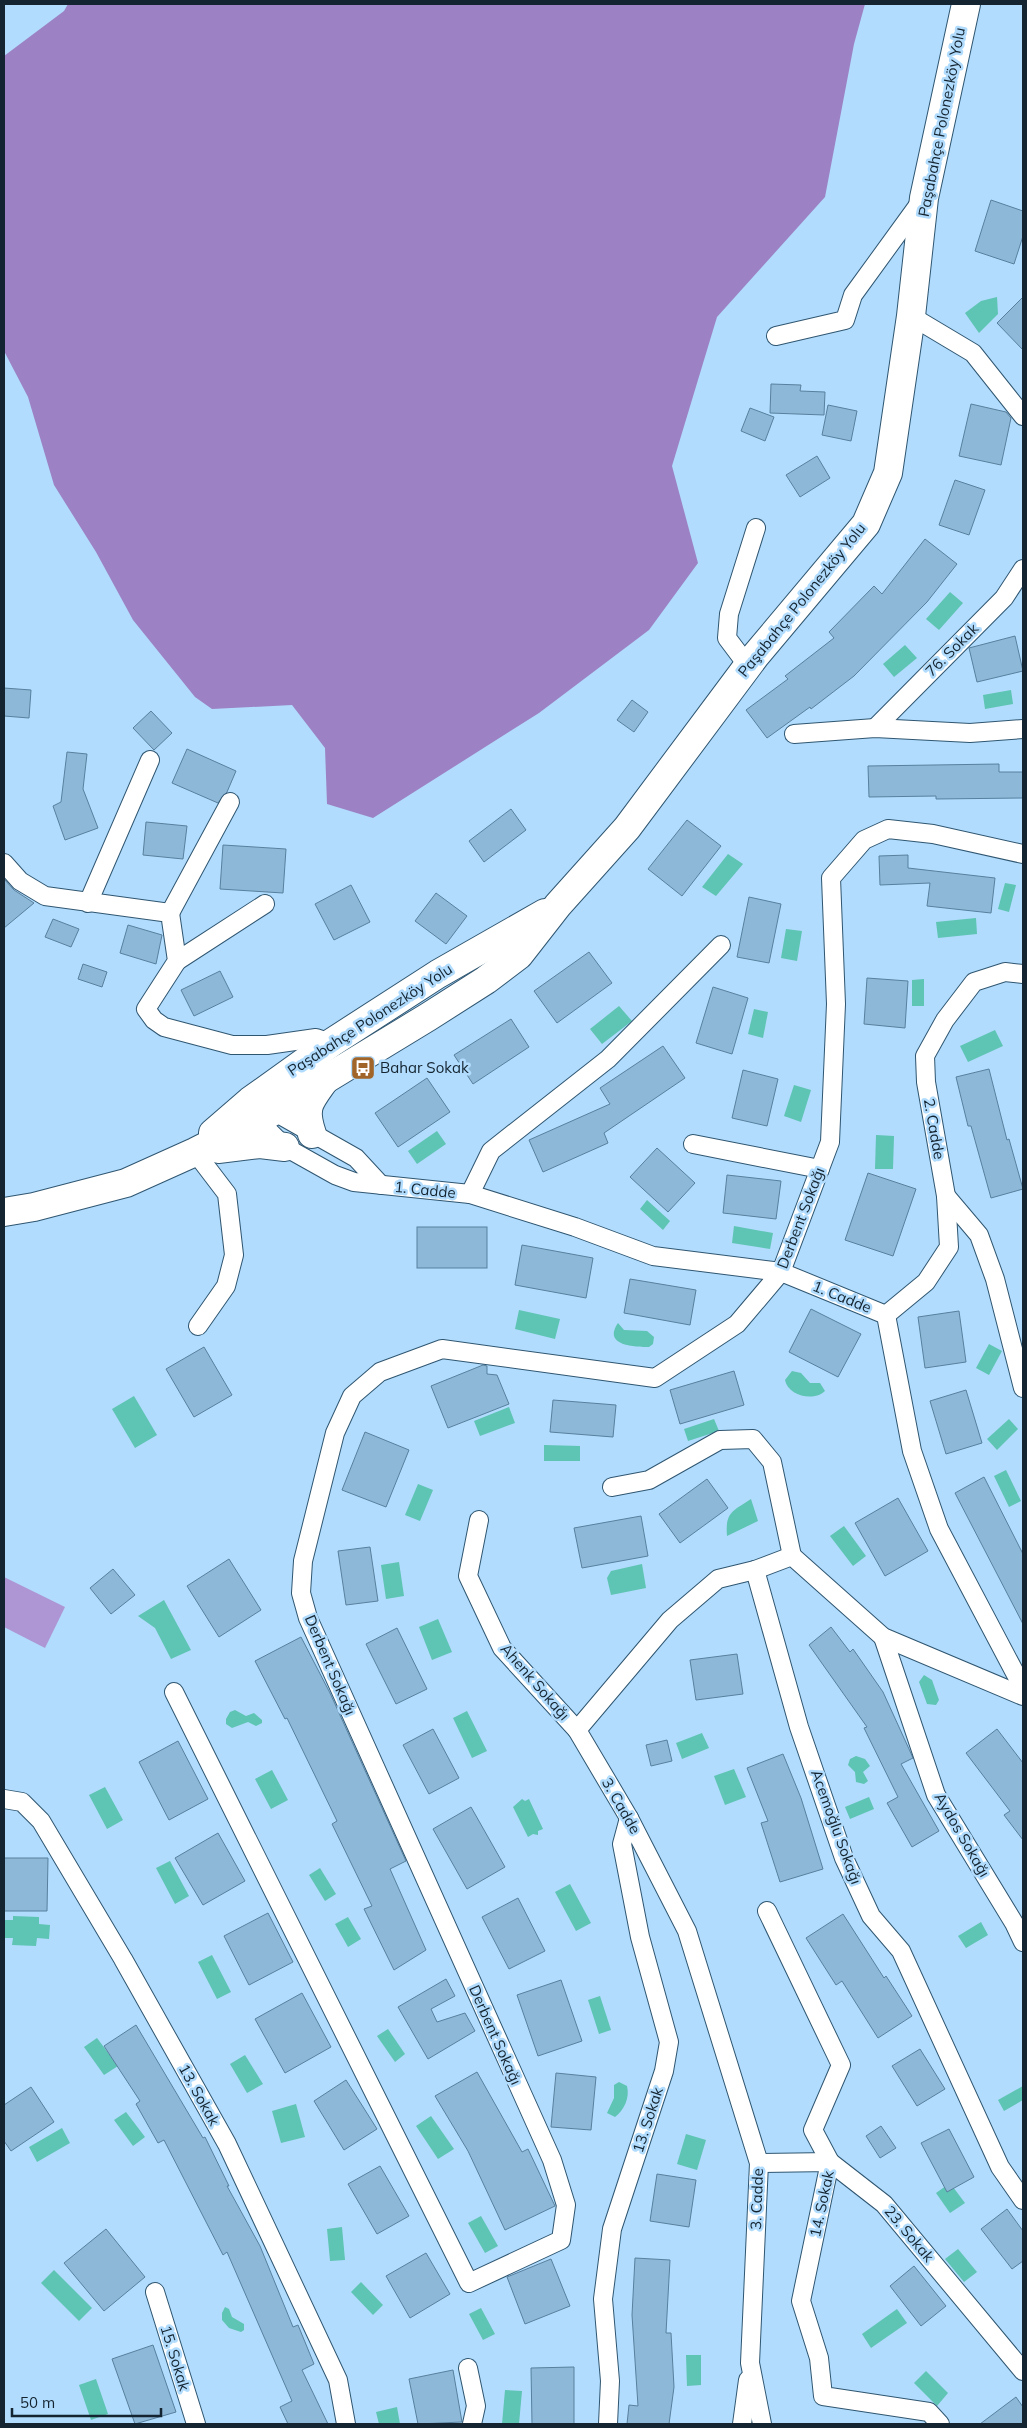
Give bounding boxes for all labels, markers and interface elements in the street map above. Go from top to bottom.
street label: Paşabahçe Polonezköy Yolu [914,26,969,218]
street label: Paşabahçe Polonezköy Yolu [734,519,870,680]
street label: 76. Sokak [921,619,982,680]
street label: Paşabahçe Polonezköy Yolu [284,959,456,1080]
bus stop icon: Bahar Sokak [350,1055,376,1081]
place label: Bahar Sokak [380,1058,469,1077]
street label: 2. Cadde [920,1097,949,1161]
street label: Derbent Sokağı [772,1164,829,1271]
street label: 1. Cadde [393,1177,457,1202]
street label: 1. Cadde [810,1276,874,1317]
street label: Derbent Sokağı [301,1612,360,1718]
street label: Ahenk Sokağı [497,1639,574,1724]
street label: Acemoğlu Sokağı [807,1767,866,1887]
street label: 3. Cadde [598,1774,645,1837]
street label: Aydos Sokağı [931,1789,994,1880]
street label: Derbent Sokağı [465,1982,526,2088]
street label: 13. Sokak [175,2061,224,2129]
street label: 13. Sokak [628,2084,667,2155]
street label: 3. Cadde [746,2168,767,2230]
street label: 14. Sokak [805,2169,838,2239]
street label: 23. Sokak [880,2202,939,2266]
street label: 15. Sokak [157,2323,195,2393]
scale bar [12,2386,161,2418]
text: 50 m [20,2393,55,2412]

